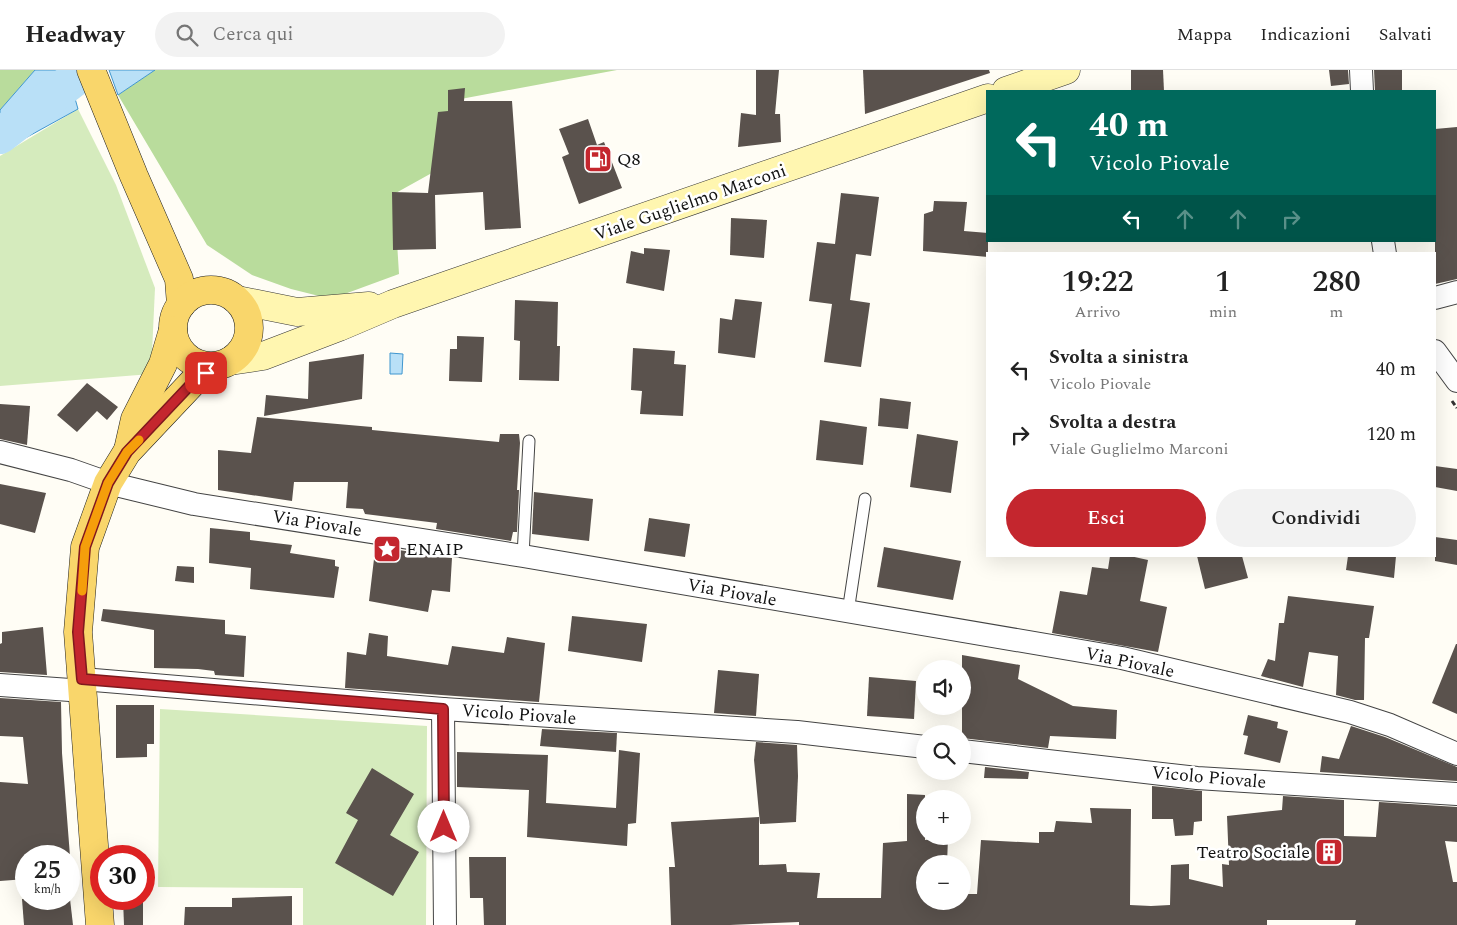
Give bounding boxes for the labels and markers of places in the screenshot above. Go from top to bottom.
fuel station icon: Q8 [583,144,613,174]
place label: Q8 [617,146,641,173]
pin [185,352,227,394]
place icon: ENAIP [372,534,402,564]
place label: ENAIP [406,536,464,563]
building icon: Teatro Sociale [1314,837,1344,867]
place label: Teatro Sociale [1197,839,1310,866]

